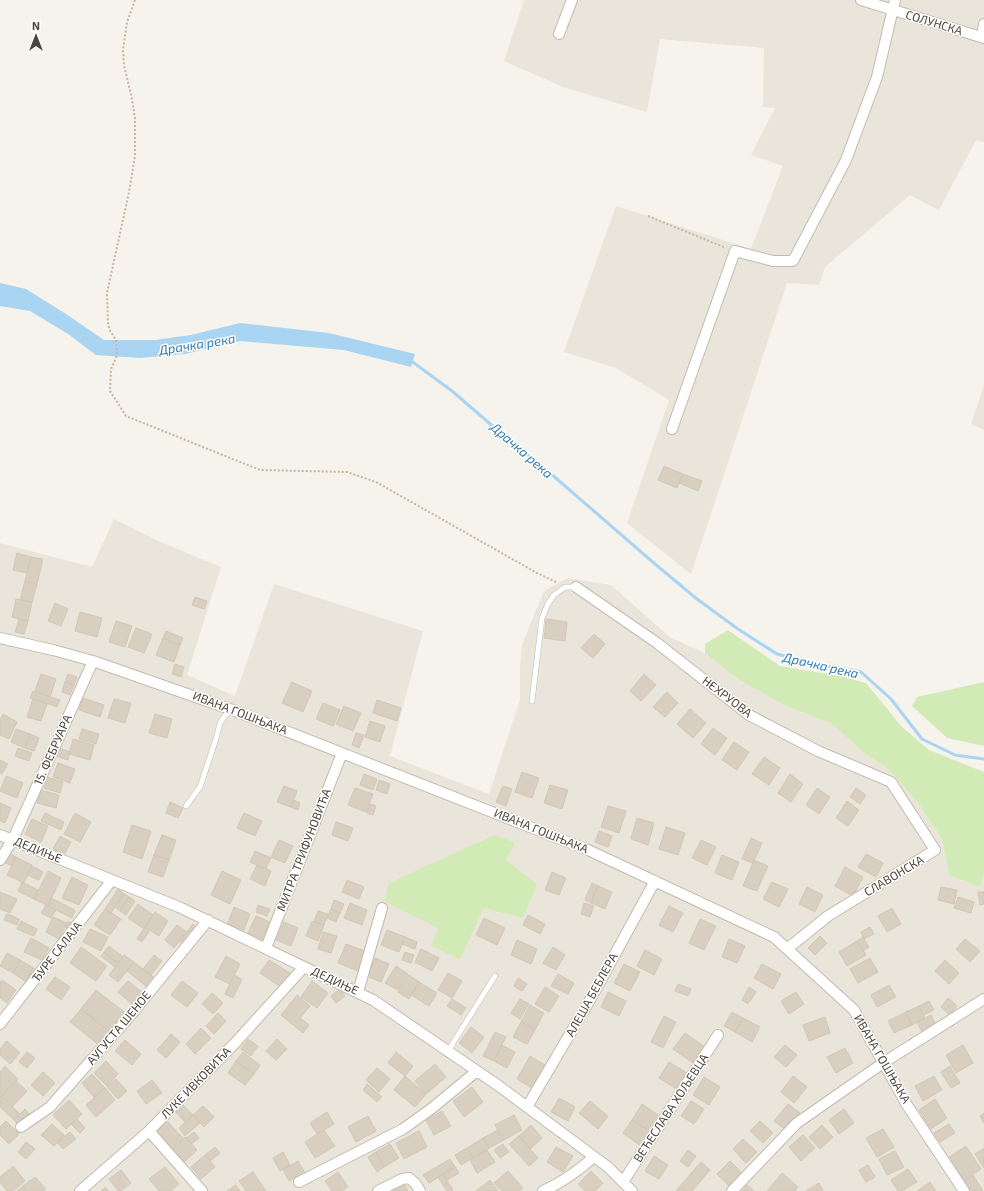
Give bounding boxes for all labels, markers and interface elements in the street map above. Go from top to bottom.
street label: СОЛУНСКА [904,7,965,37]
north arrow [16,16,56,56]
text: N [32,19,40,32]
water label: Драчка река [157,330,236,358]
water label: Драчка река [487,418,556,481]
water label: Драчка река [781,648,860,681]
street label: НЕХРУОВА [700,673,756,720]
street label: ИВАНА ГОШЊАКА [191,688,290,737]
street label: 15. ФЕБРУАРА [30,712,74,787]
street label: МИТРА ТРИФУНОВИЋА [273,786,333,913]
street label: ИВАНА ГОШЊАКА [492,805,591,856]
street label: ДЕДИЊЕ [13,833,64,865]
street label: СЛАВОНСКА [861,852,926,898]
street label: ЂУРЕ САЛАЈА [28,918,85,985]
street label: АЛЕША БЕБЛЕРА [562,950,620,1039]
street label: ДЕДИЊЕ [310,963,361,997]
street label: АУГУСТА ШЕНОЕ [83,988,153,1067]
street label: ИВАНА ГОШЊАКА [852,1012,914,1106]
street label: ЛУКЕ ИВКОВИЋА [157,1043,234,1121]
street label: ВЕЋЕСЛАВА ХОЉЕВЦА [630,1050,711,1164]

